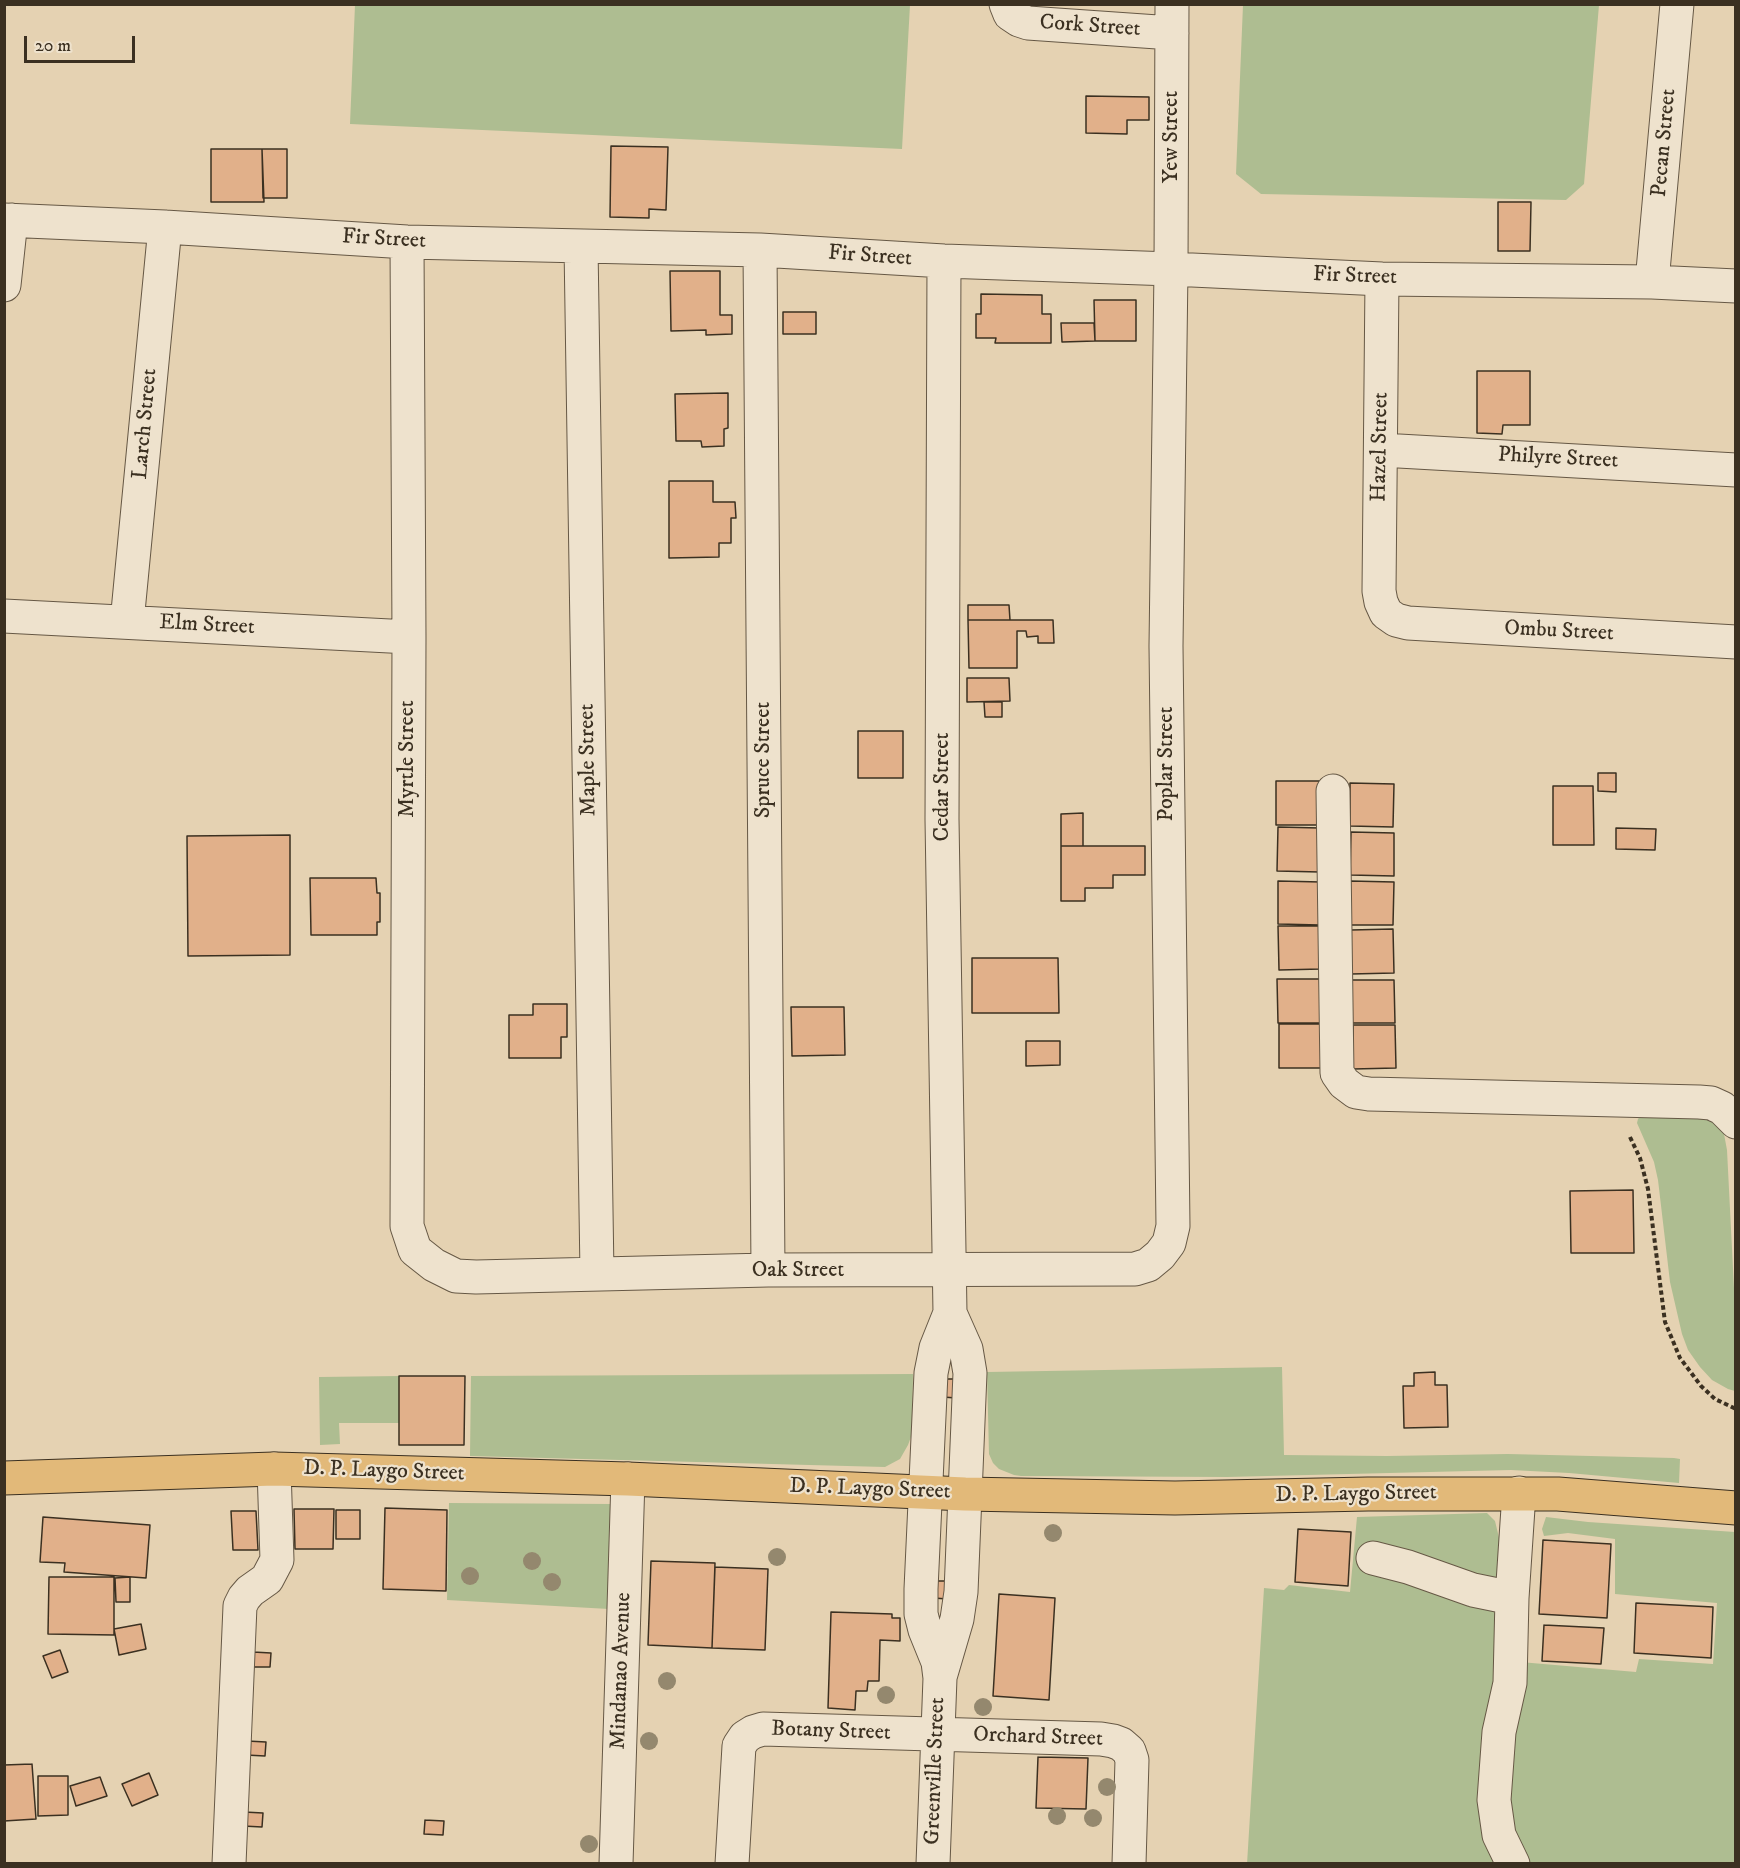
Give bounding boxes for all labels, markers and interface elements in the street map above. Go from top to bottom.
street label: Cork Street [1039,10,1141,44]
scale bar [27,24,138,62]
text: 20 m [35,35,71,57]
street label: Pecan Street [1647,88,1683,198]
street label: Yew Street [1159,91,1185,183]
street label: Fir Street [341,225,427,255]
street label: Fir Street [827,241,913,273]
street label: Fir Street [1313,262,1397,292]
street label: Larch Street [128,368,164,480]
street label: Hazel Street [1367,392,1395,502]
street label: Philyre Street [1497,443,1619,475]
street label: Elm Street [159,610,255,642]
street label: Ombu Street [1504,616,1614,648]
street label: Myrtle Street [395,700,421,818]
street label: Spruce Street [751,702,777,818]
street label: Maple Street [575,703,603,817]
street label: Poplar Street [1154,707,1180,821]
street label: Cedar Street [930,732,956,842]
street label: Oak Street [752,1258,844,1284]
street label: D. P. Laygo Street [303,1456,465,1488]
street label: D. P. Laygo Street [789,1474,951,1506]
street label: D. P. Laygo Street [1275,1480,1437,1510]
street label: Mindanao Avenue [606,1592,638,1750]
street label: Greenville Street [920,1697,952,1845]
street label: Botany Street [771,1717,891,1747]
street label: Orchard Street [973,1723,1103,1753]

